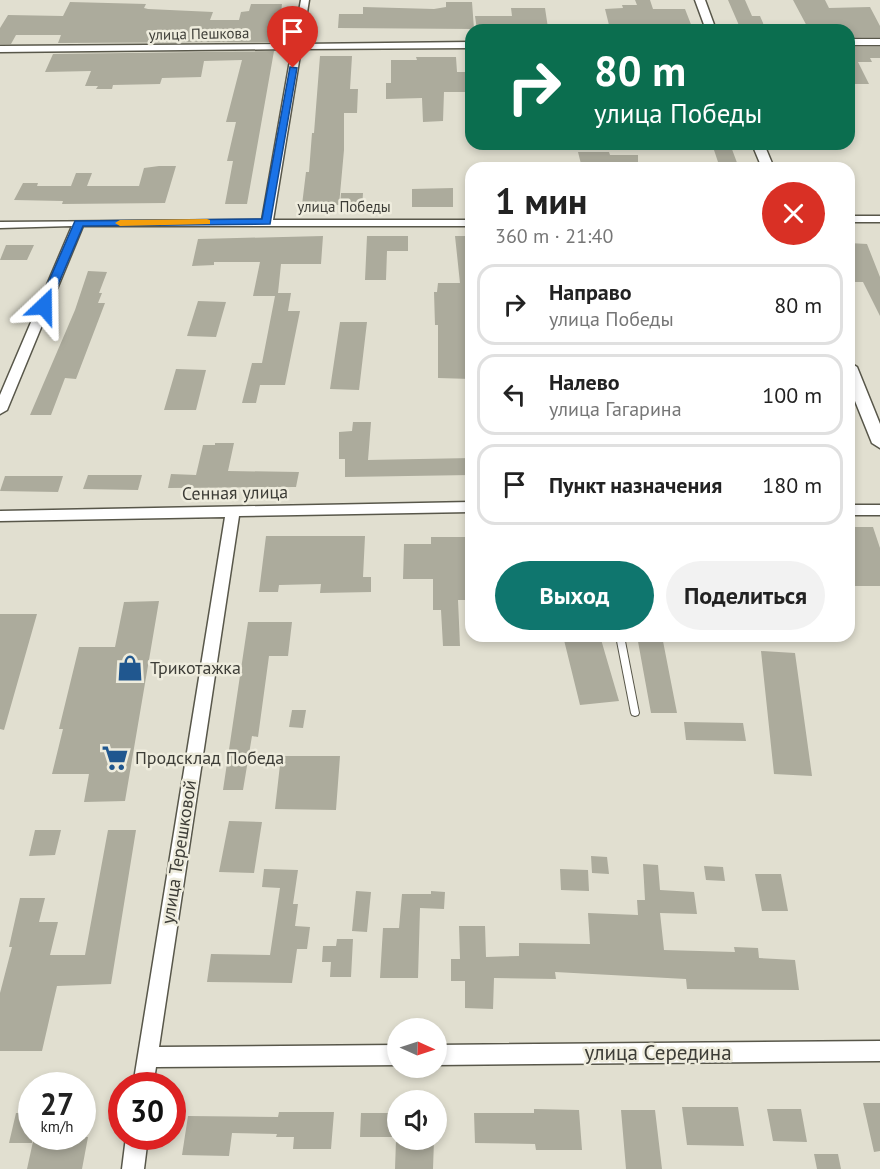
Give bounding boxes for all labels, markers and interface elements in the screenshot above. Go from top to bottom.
pin [267,6,318,68]
icon: arrive [276,15,309,48]
street label: улица Пешкова [148,23,250,44]
text: 80 m [594,43,686,98]
icon: right [495,48,573,126]
text: улица Победы [594,96,762,130]
text: 1 мин [495,177,587,224]
button: close [762,182,825,245]
street label: улица Победы [297,197,391,216]
text: 360 m · 21:40 [495,223,613,249]
position arrow [12,274,76,338]
text: Направо [549,278,632,306]
icon: right [498,288,531,321]
text: 80 m [774,291,822,319]
text: улица Победы [549,306,674,332]
text: Налево [549,368,620,396]
icon: left [498,378,531,411]
text: 100 m [762,381,822,409]
text: улица Гагарина [549,396,682,422]
icon: arrive [498,468,531,501]
text: Пункт назначения [549,471,722,499]
text: 180 m [762,471,822,499]
street label: Сенная улица [182,480,288,505]
button: Выход [495,561,654,630]
button: Поделиться [666,561,825,630]
shop icon: Трикотажка [115,653,145,683]
place label: Трикотажка [150,656,241,679]
supermarket icon: Продсклад Победа [100,743,130,773]
place label: Продсклад Победа [135,746,284,769]
street label: улица Терешковой [156,778,201,926]
north arrow [387,1018,447,1078]
map controls [387,1018,447,1150]
street label: улица Середина [584,1039,732,1066]
speed limit sign: 30 [108,1072,186,1150]
text: 27 [40,1084,74,1123]
button: sound [387,1090,447,1150]
text: km/h [41,1117,73,1136]

